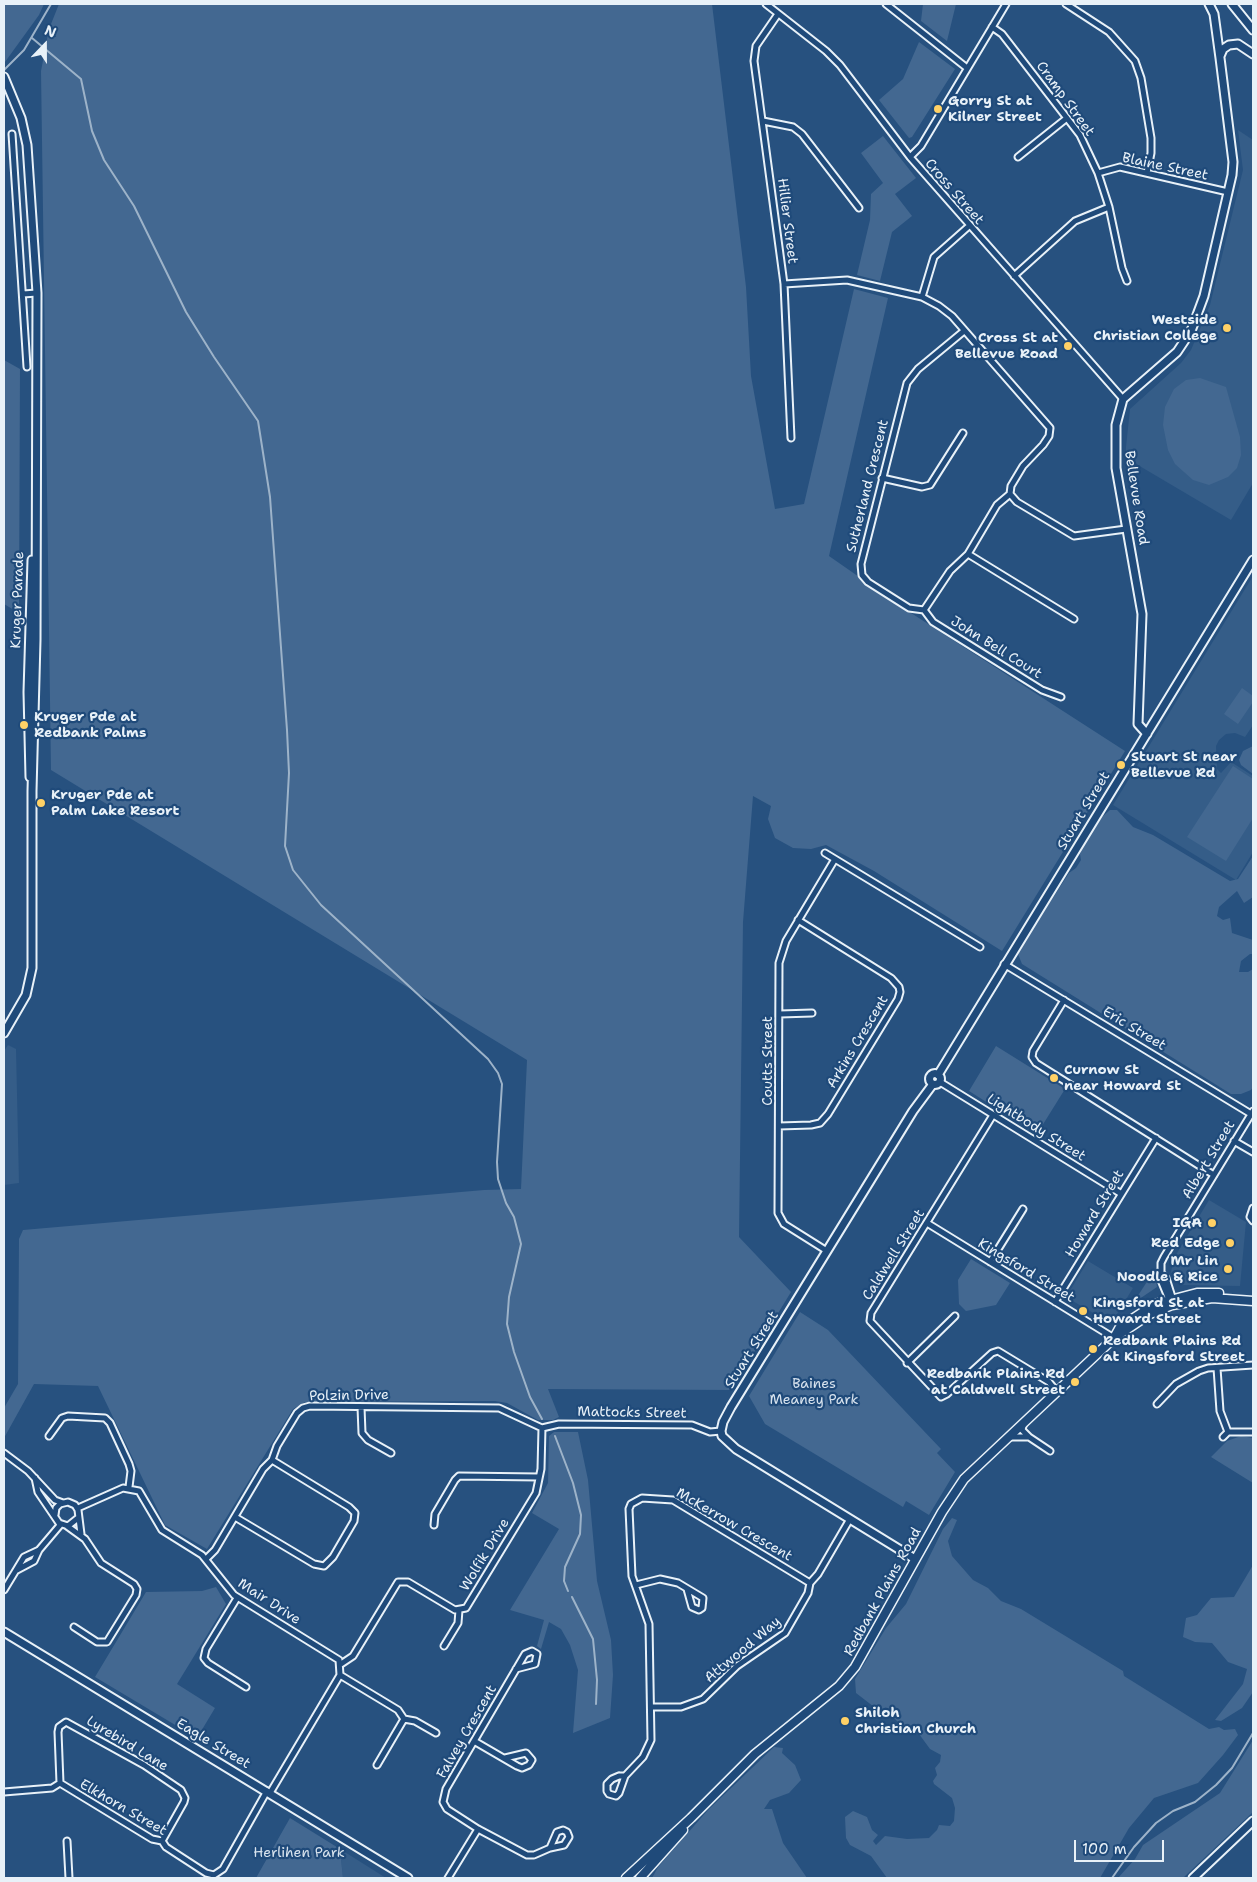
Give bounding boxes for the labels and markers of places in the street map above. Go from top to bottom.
place label: Gorry St at Kilner Street [948,93,1042,125]
marker: Gorry St at Kilner Street [932,103,944,115]
place label: Westside Christian College [1093,312,1217,344]
marker: Westside Christian College [1221,322,1233,334]
place label: Cross St at Bellevue Road [955,330,1058,362]
marker: Cross St at Bellevue Road [1062,340,1074,352]
place label: Kruger Pde at Redbank Palms [34,709,146,742]
marker: Kruger Pde at Redbank Palms [18,719,30,731]
place label: Stuart St near Bellevue Rd [1131,749,1237,782]
marker: Stuart St near Bellevue Rd [1115,759,1127,771]
place label: Kruger Pde at Palm Lake Resort [51,787,179,820]
marker: Kruger Pde at Palm Lake Resort [35,797,47,809]
place label: Curnow St near Howard St [1064,1062,1181,1094]
marker: Curnow St near Howard St [1048,1072,1060,1084]
place label: IGA [1173,1215,1202,1231]
marker: IGA [1206,1217,1218,1229]
place label: Red Edge [1151,1235,1220,1251]
marker: Red Edge [1224,1237,1236,1249]
place label: Mr Lin Noodle & Rice [1117,1253,1218,1285]
marker: Mr Lin Noodle & Rice [1222,1263,1234,1275]
place label: Kingsford St at Howard Street [1093,1295,1204,1328]
marker: Kingsford St at Howard Street [1077,1305,1089,1317]
place label: Redbank Plains Rd at Kingsford Street [1103,1333,1245,1365]
marker: Redbank Plains Rd at Kingsford Street [1087,1343,1099,1355]
place label: Redbank Plains Rd at Caldwell Street [927,1366,1065,1398]
marker: Redbank Plains Rd at Caldwell Street [1069,1376,1081,1388]
place label: Shiloh Christian Church [855,1705,976,1738]
marker: Shiloh Christian Church [839,1715,851,1727]

